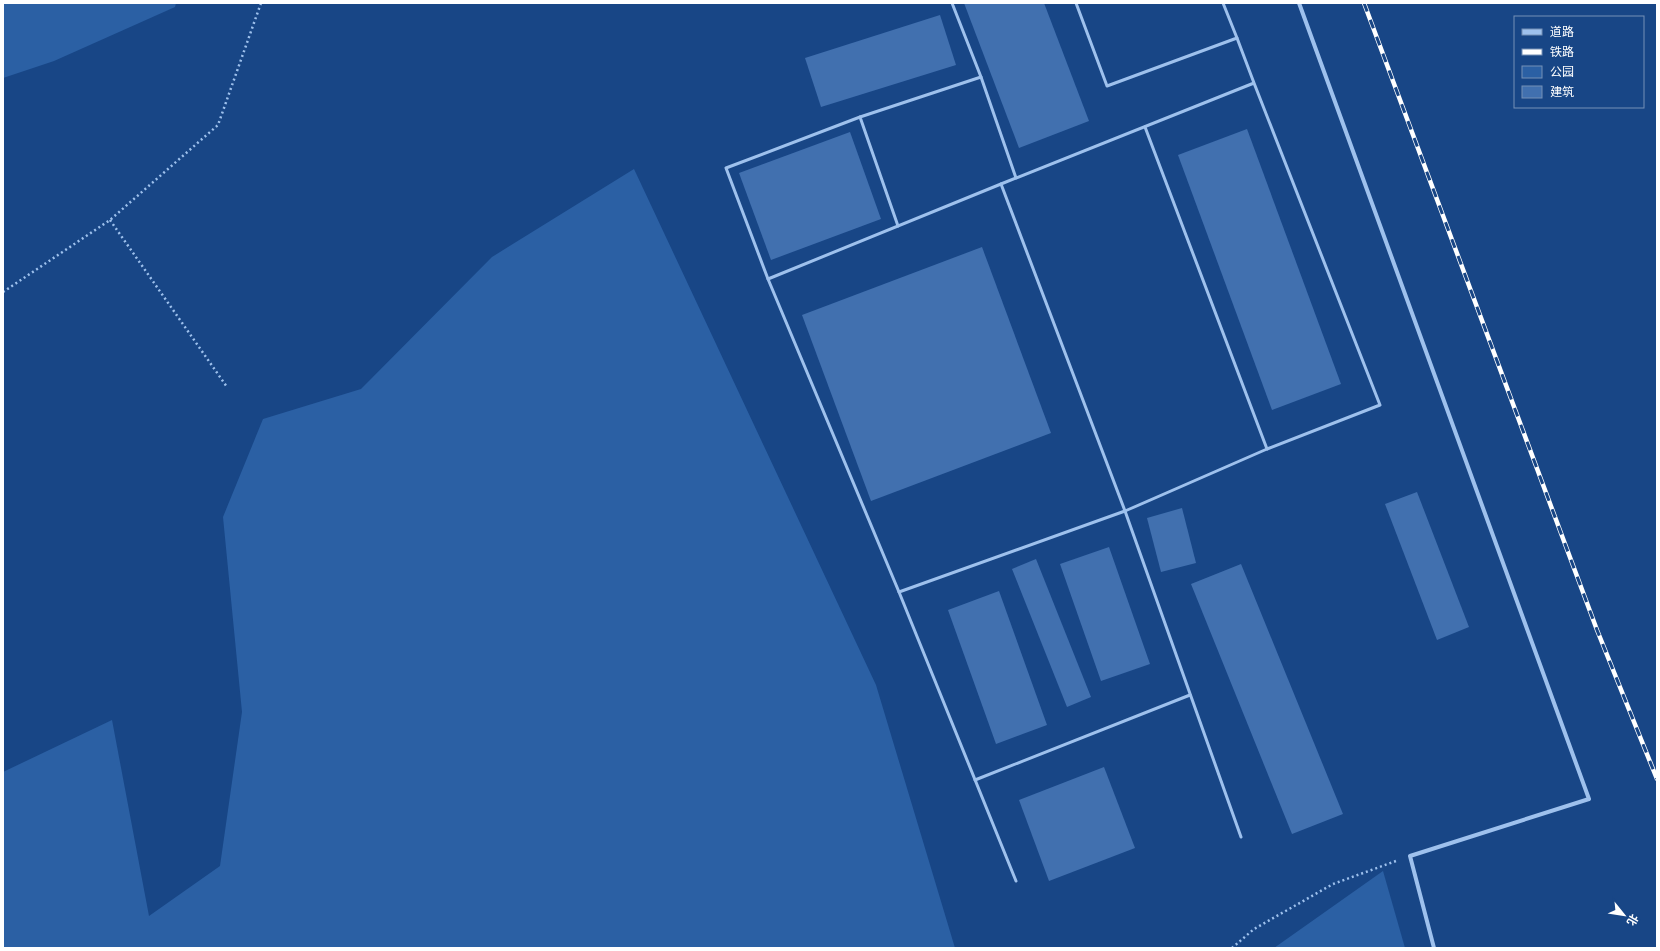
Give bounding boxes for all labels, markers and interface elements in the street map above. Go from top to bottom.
legend [1514,16,1644,108]
text: 道路 [1550,25,1574,39]
text: 铁路 [1550,45,1574,59]
text: 公园 [1550,65,1574,79]
text: 建筑 [1550,85,1574,99]
north arrow [1604,895,1644,935]
text: 北 [1624,912,1641,928]

